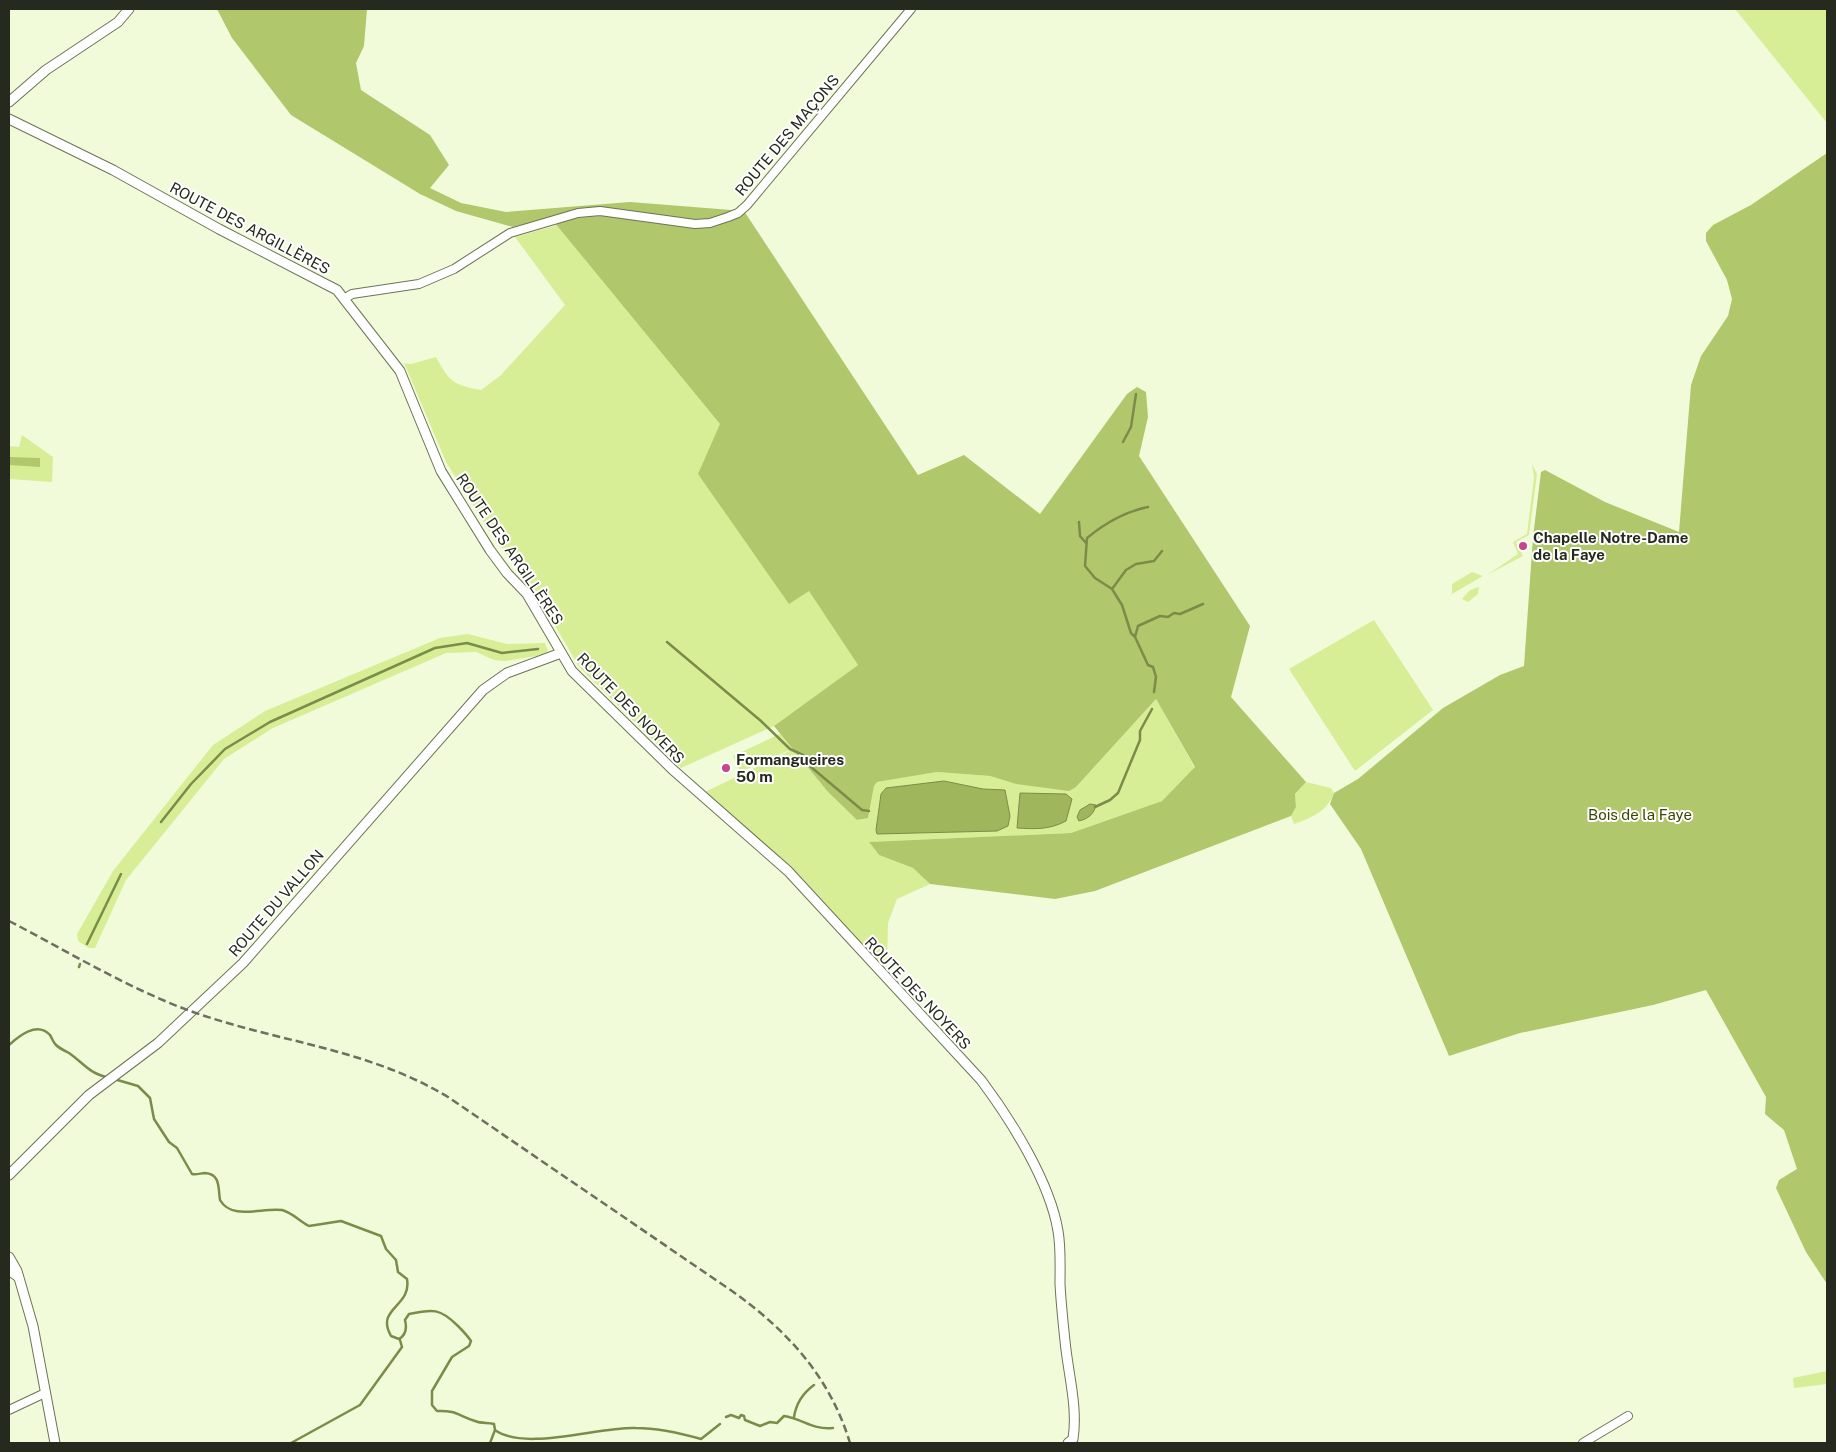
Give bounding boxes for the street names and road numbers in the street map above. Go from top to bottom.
street label: ROUTE DES MAÇONS [731,71,843,199]
street label: ROUTE DES ARGILLÈRES [167,179,333,277]
street label: ROUTE DES ARGILLÈRES [453,470,567,628]
street label: ROUTE DES NOYERS [574,649,688,767]
street label: ROUTE DU VALLON [225,846,327,960]
street label: ROUTE DES NOYERS [862,933,974,1053]

